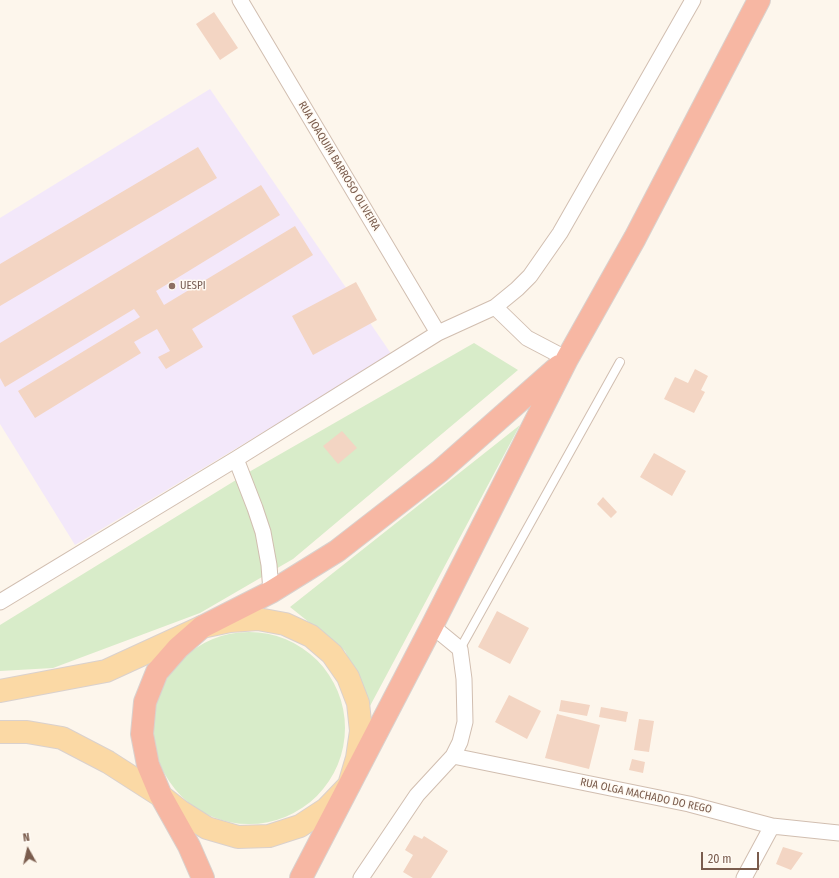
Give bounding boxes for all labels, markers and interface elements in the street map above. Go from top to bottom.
street label: RUA JOAQUIM BARROSO OLIVEIRA [295,99,383,233]
place label: UESPI [180,279,206,293]
marker: UESPI [167,281,177,291]
street label: RUA OLGA MACHADO DO REGO [579,776,713,816]
north arrow [8,830,48,870]
text: N [22,831,30,845]
scale bar [703,844,761,870]
text: 20 m [708,852,732,866]

